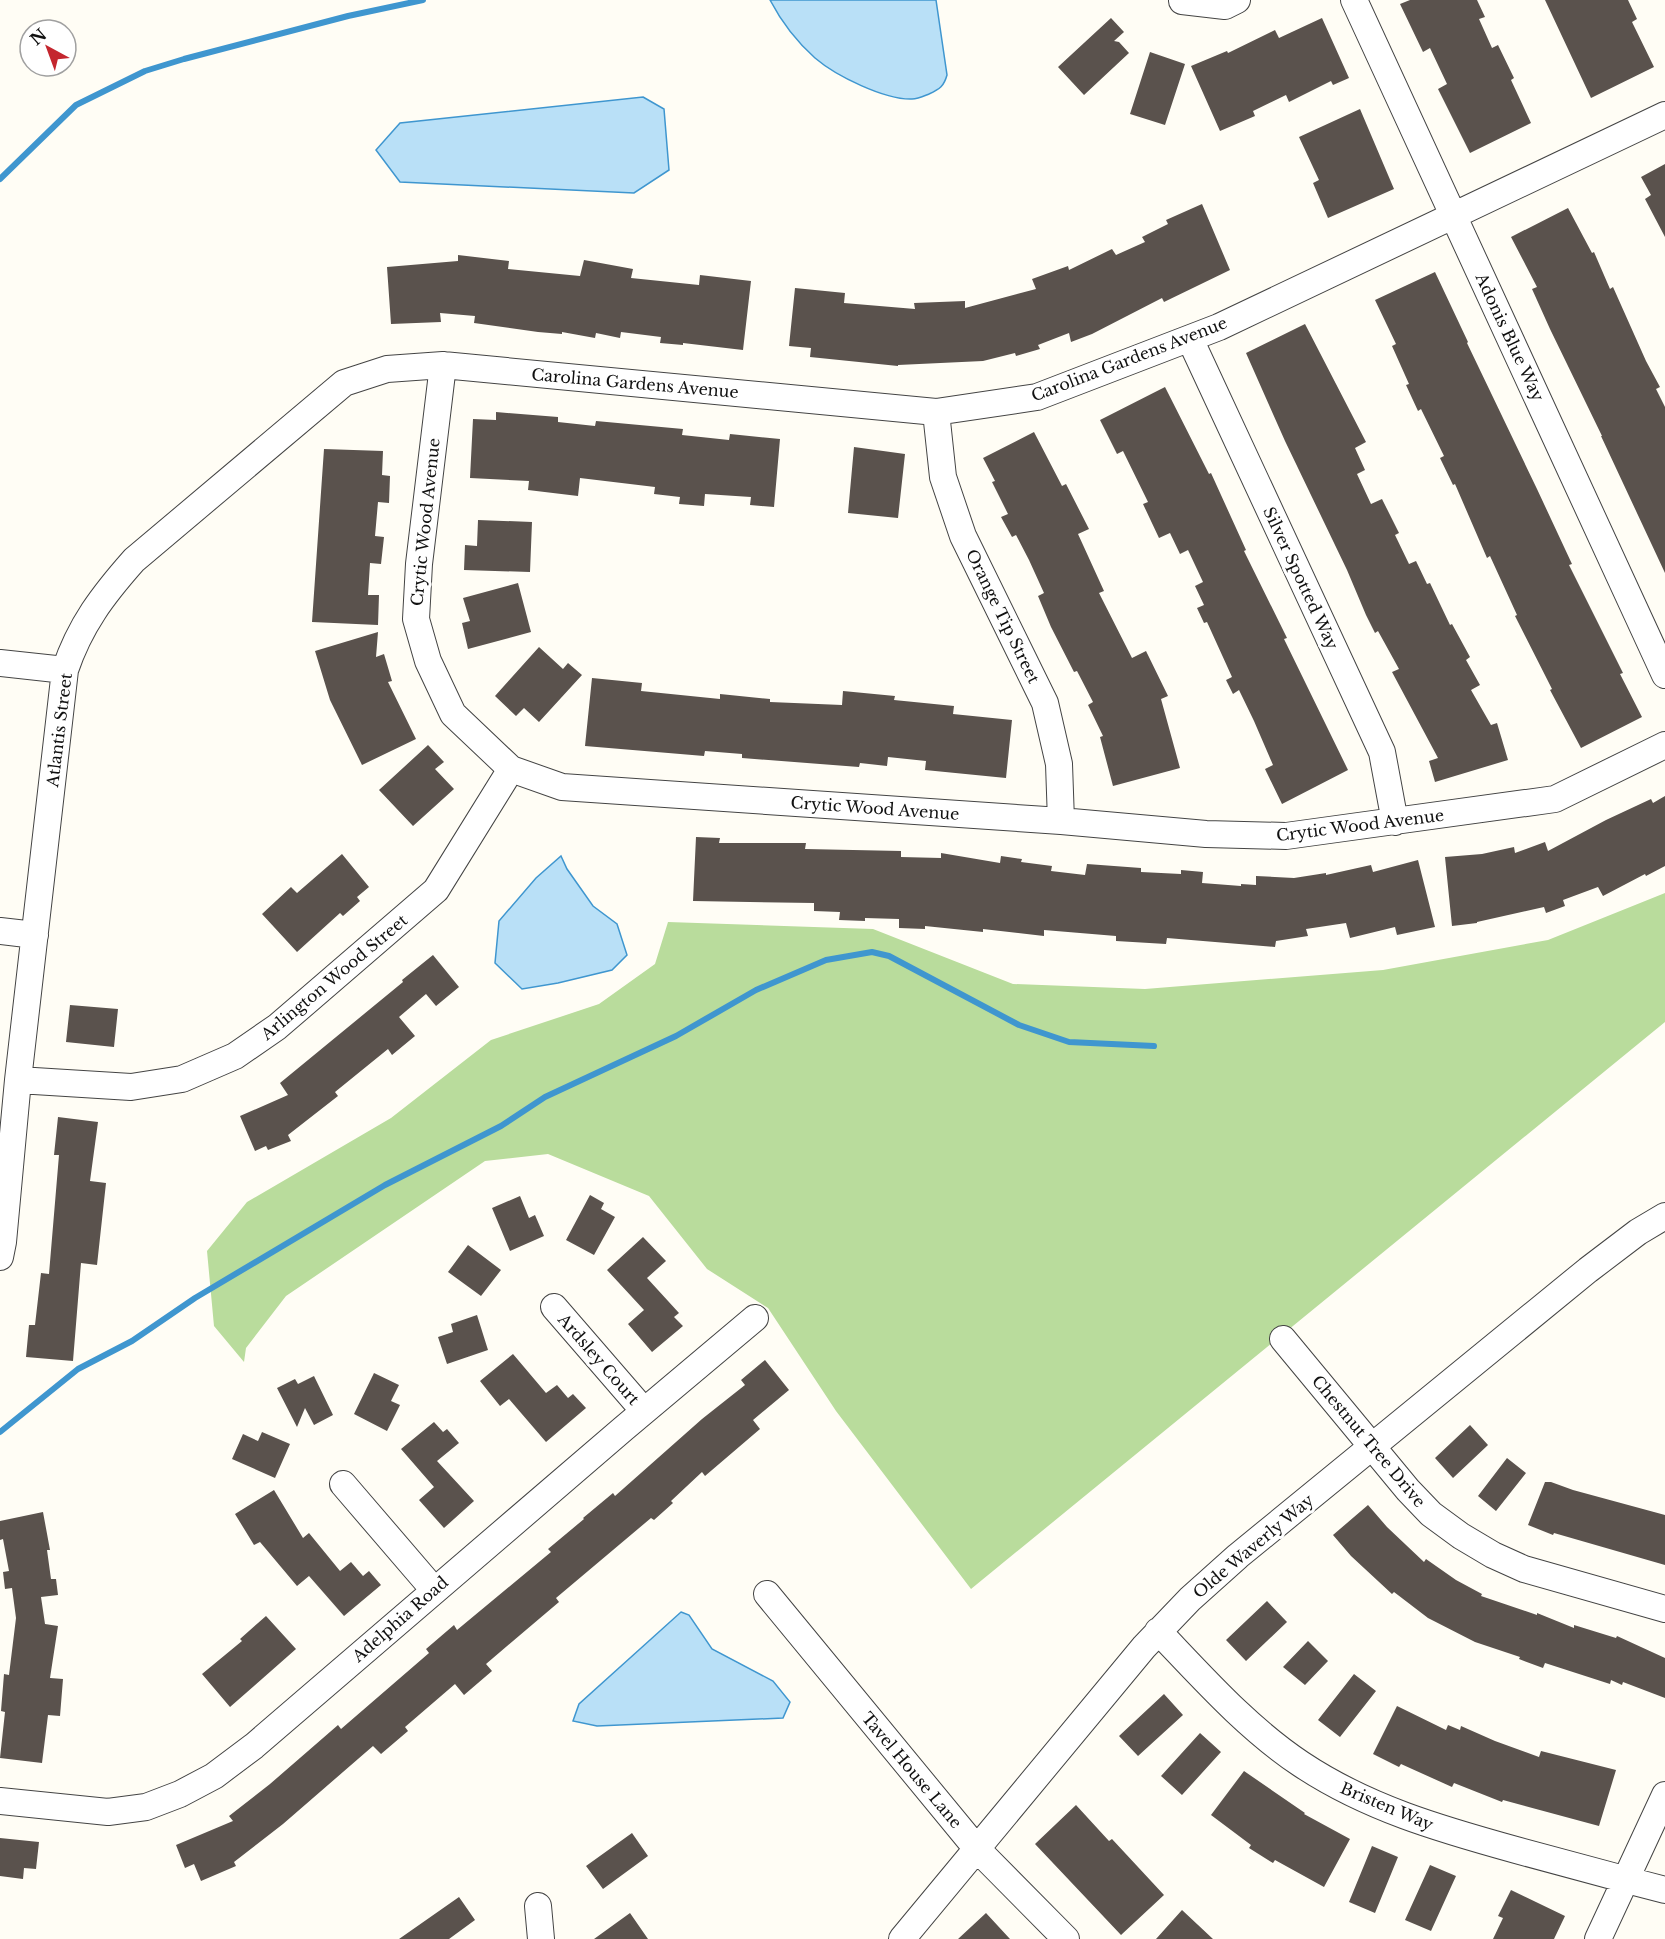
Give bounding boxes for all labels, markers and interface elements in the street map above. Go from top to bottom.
north arrow [18,18,78,78]
text: N [26,24,50,49]
street label: Adonis Blue Way [1471,269,1549,405]
street label: Carolina Gardens Avenue [1028,312,1230,406]
street label: Carolina Gardens Avenue [531,364,739,402]
street label: Crytic Wood Avenue [406,437,444,607]
street label: Silver Spotted Way [1259,504,1343,653]
street label: Orange Tip Street [962,546,1044,686]
street label: Atlantis Street [42,672,76,789]
street label: Crytic Wood Avenue [790,792,960,824]
street label: Crytic Wood Avenue [1275,805,1445,845]
street label: Arlington Wood Street [256,910,411,1045]
street label: Ardsley Court [553,1309,644,1409]
street label: Chestnut Tree Drive [1308,1371,1430,1511]
street label: Olde Waverly Way [1189,1489,1318,1602]
street label: Adelphia Road [347,1572,452,1667]
street label: Tavel House Lane [858,1708,966,1832]
street label: Bristen Way [1338,1777,1437,1835]

